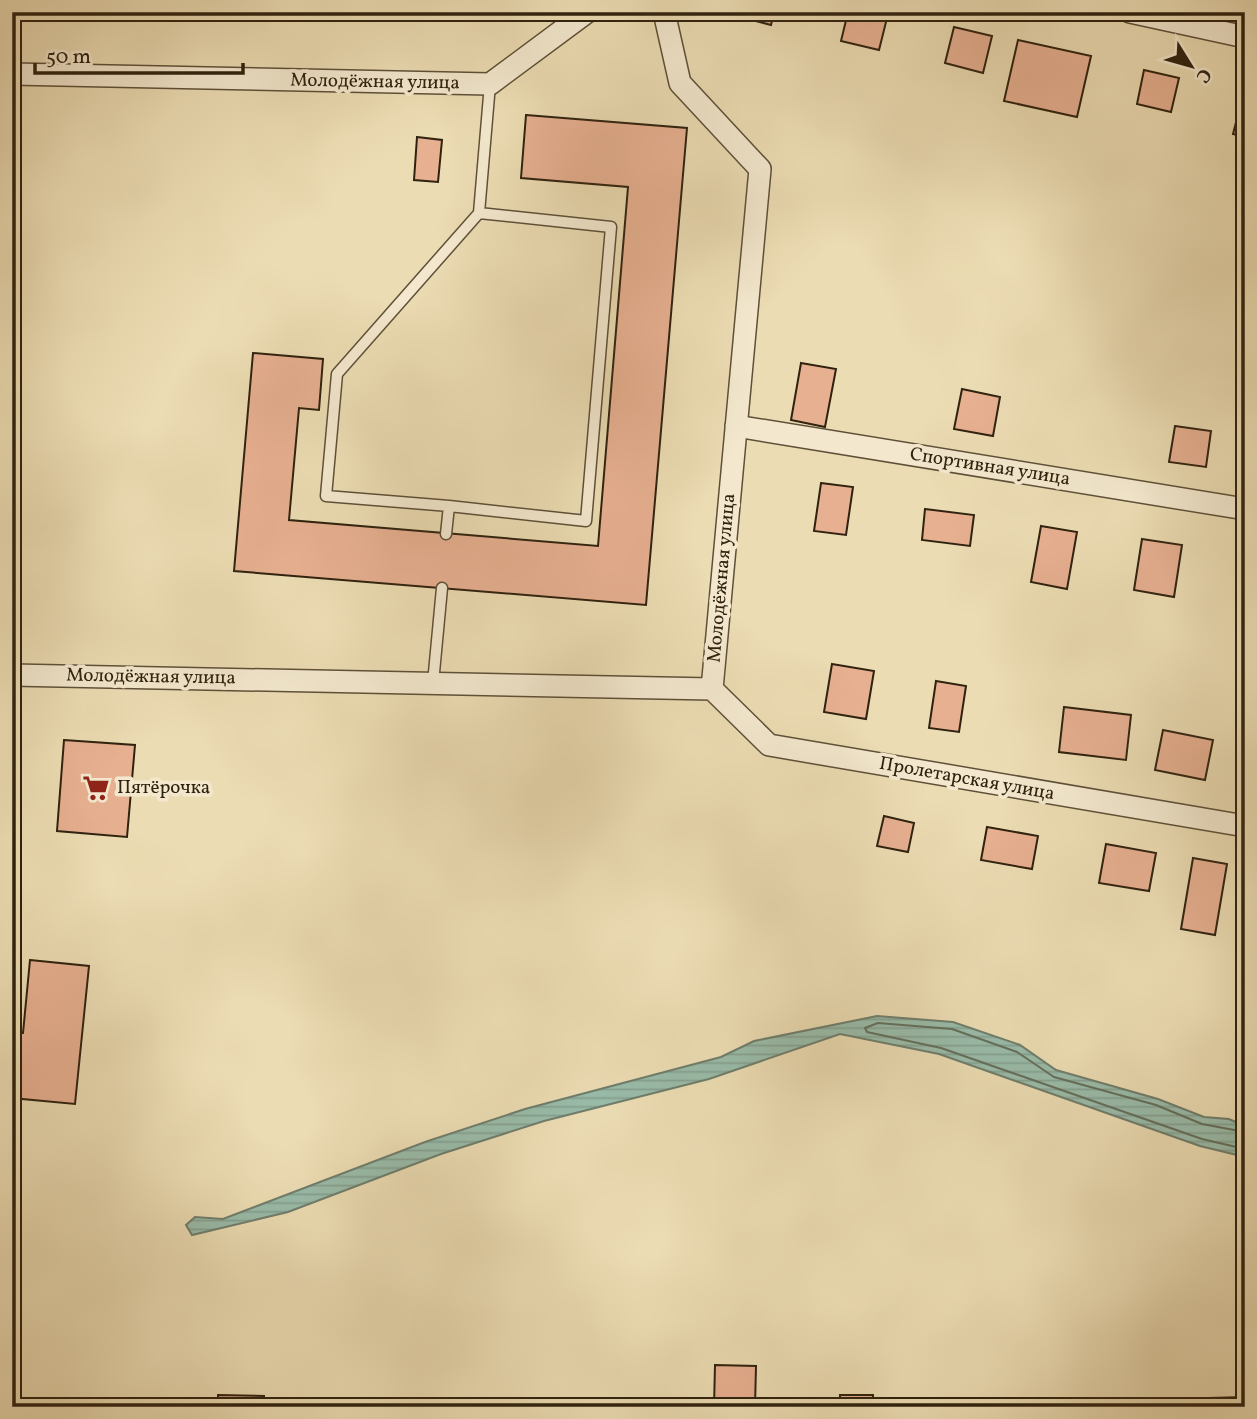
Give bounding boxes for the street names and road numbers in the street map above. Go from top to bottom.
street label: Молодёжная улица [290,68,460,96]
street label: Спортивная улица [908,441,1072,493]
street label: Молодёжная улица [702,492,742,664]
street label: Молодёжная улица [66,663,236,691]
street label: Пролетарская улица [877,751,1057,807]

